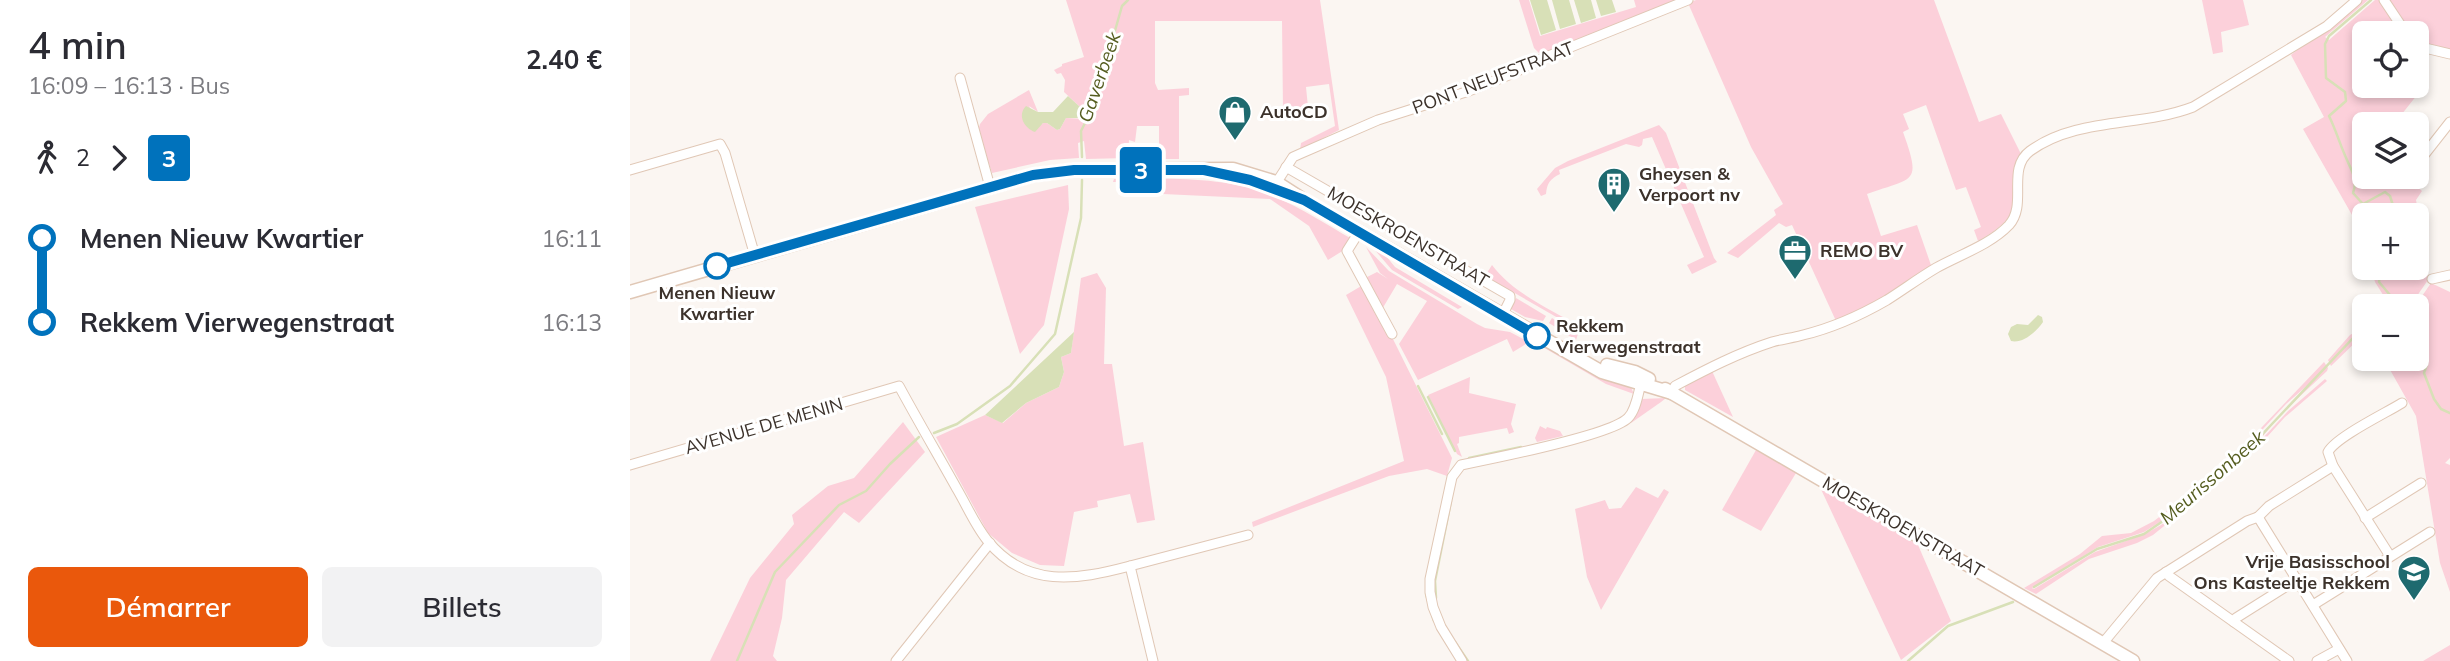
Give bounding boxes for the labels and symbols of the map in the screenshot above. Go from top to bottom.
water label: Gaverbeek [1072,27,1126,125]
street label: PONT NEUFSTRAAT [1409,36,1577,119]
shop icon: AutoCD [1216,93,1254,142]
place label: AutoCD [1260,100,1328,123]
line badge: 3 [1118,147,1164,193]
place label: Gheysen & Verpoort nv [1638,162,1740,206]
building icon: Gheysen & Verpoort nv [1595,165,1633,214]
street label: MOESKROENSTRAAT [1323,181,1493,292]
office icon: REMO BV [1776,232,1814,281]
place label: REMO BV [1820,239,1904,262]
marker: Menen Nieuw Kwartier [704,253,730,279]
place label: Menen Nieuw Kwartier [659,281,776,325]
place label: Rekkem Vierwegenstraat [1555,314,1701,358]
marker: Rekkem Vierwegenstraat [1524,323,1550,349]
street label: AVENUE DE MENIN [682,392,846,459]
water label: Meurissonbeek [2154,424,2270,529]
street label: MOESKROENSTRAAT [1818,471,1988,582]
place label: Vrije Basisschool Ons Kasteeltje Rekkem [2193,550,2390,594]
school or university icon: Vrije Basisschool Ons Kasteeltje Rekkem [2395,553,2433,602]

